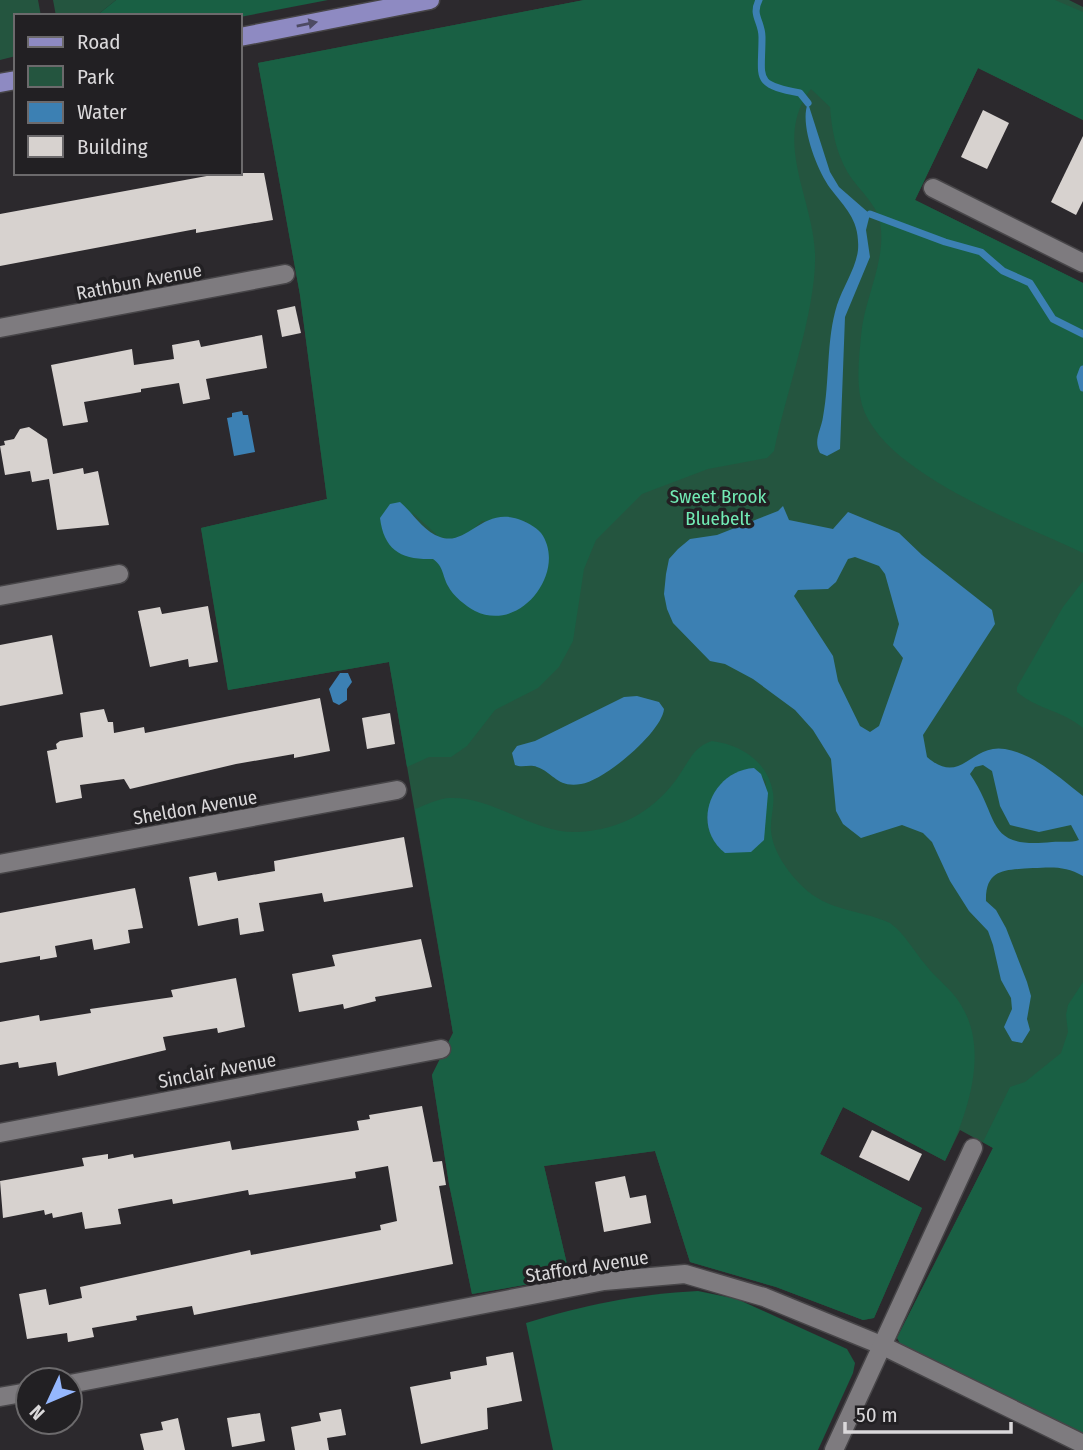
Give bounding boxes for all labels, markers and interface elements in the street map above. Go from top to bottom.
legend [14,14,242,175]
one-way arrow [296,18,318,29]
text: Road [77,29,121,55]
text: Park [77,64,115,90]
text: Water [77,99,127,125]
text: Building [77,134,148,160]
street label: Rathbun Avenue [74,258,204,305]
park label: Sweet Brook Bluebelt [670,485,766,530]
street label: Sheldon Avenue [131,785,259,830]
street label: Sinclair Avenue [156,1048,278,1093]
street label: Stafford Avenue [524,1245,650,1288]
north arrow [14,1366,84,1436]
scale bar [845,1390,1011,1434]
text: N [25,1400,49,1425]
text: 50 m [856,1402,898,1428]

